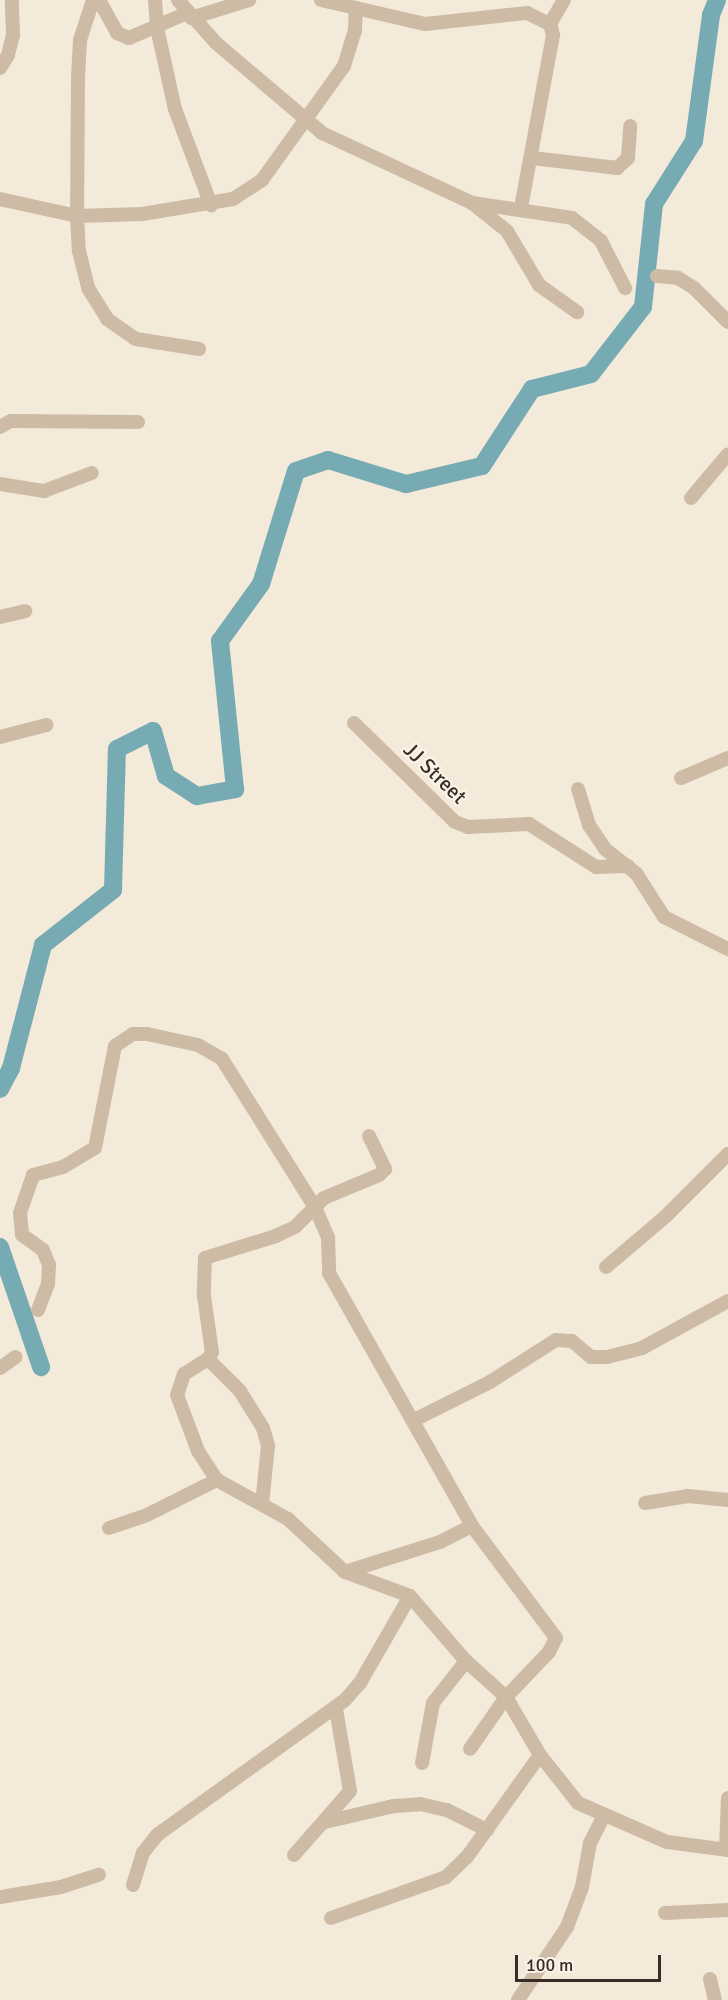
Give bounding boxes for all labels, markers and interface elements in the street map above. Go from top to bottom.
street label: JJ Street [398,737,472,809]
scale bar [518,1943,664,1981]
text: 100 m [526,1954,573,1976]

